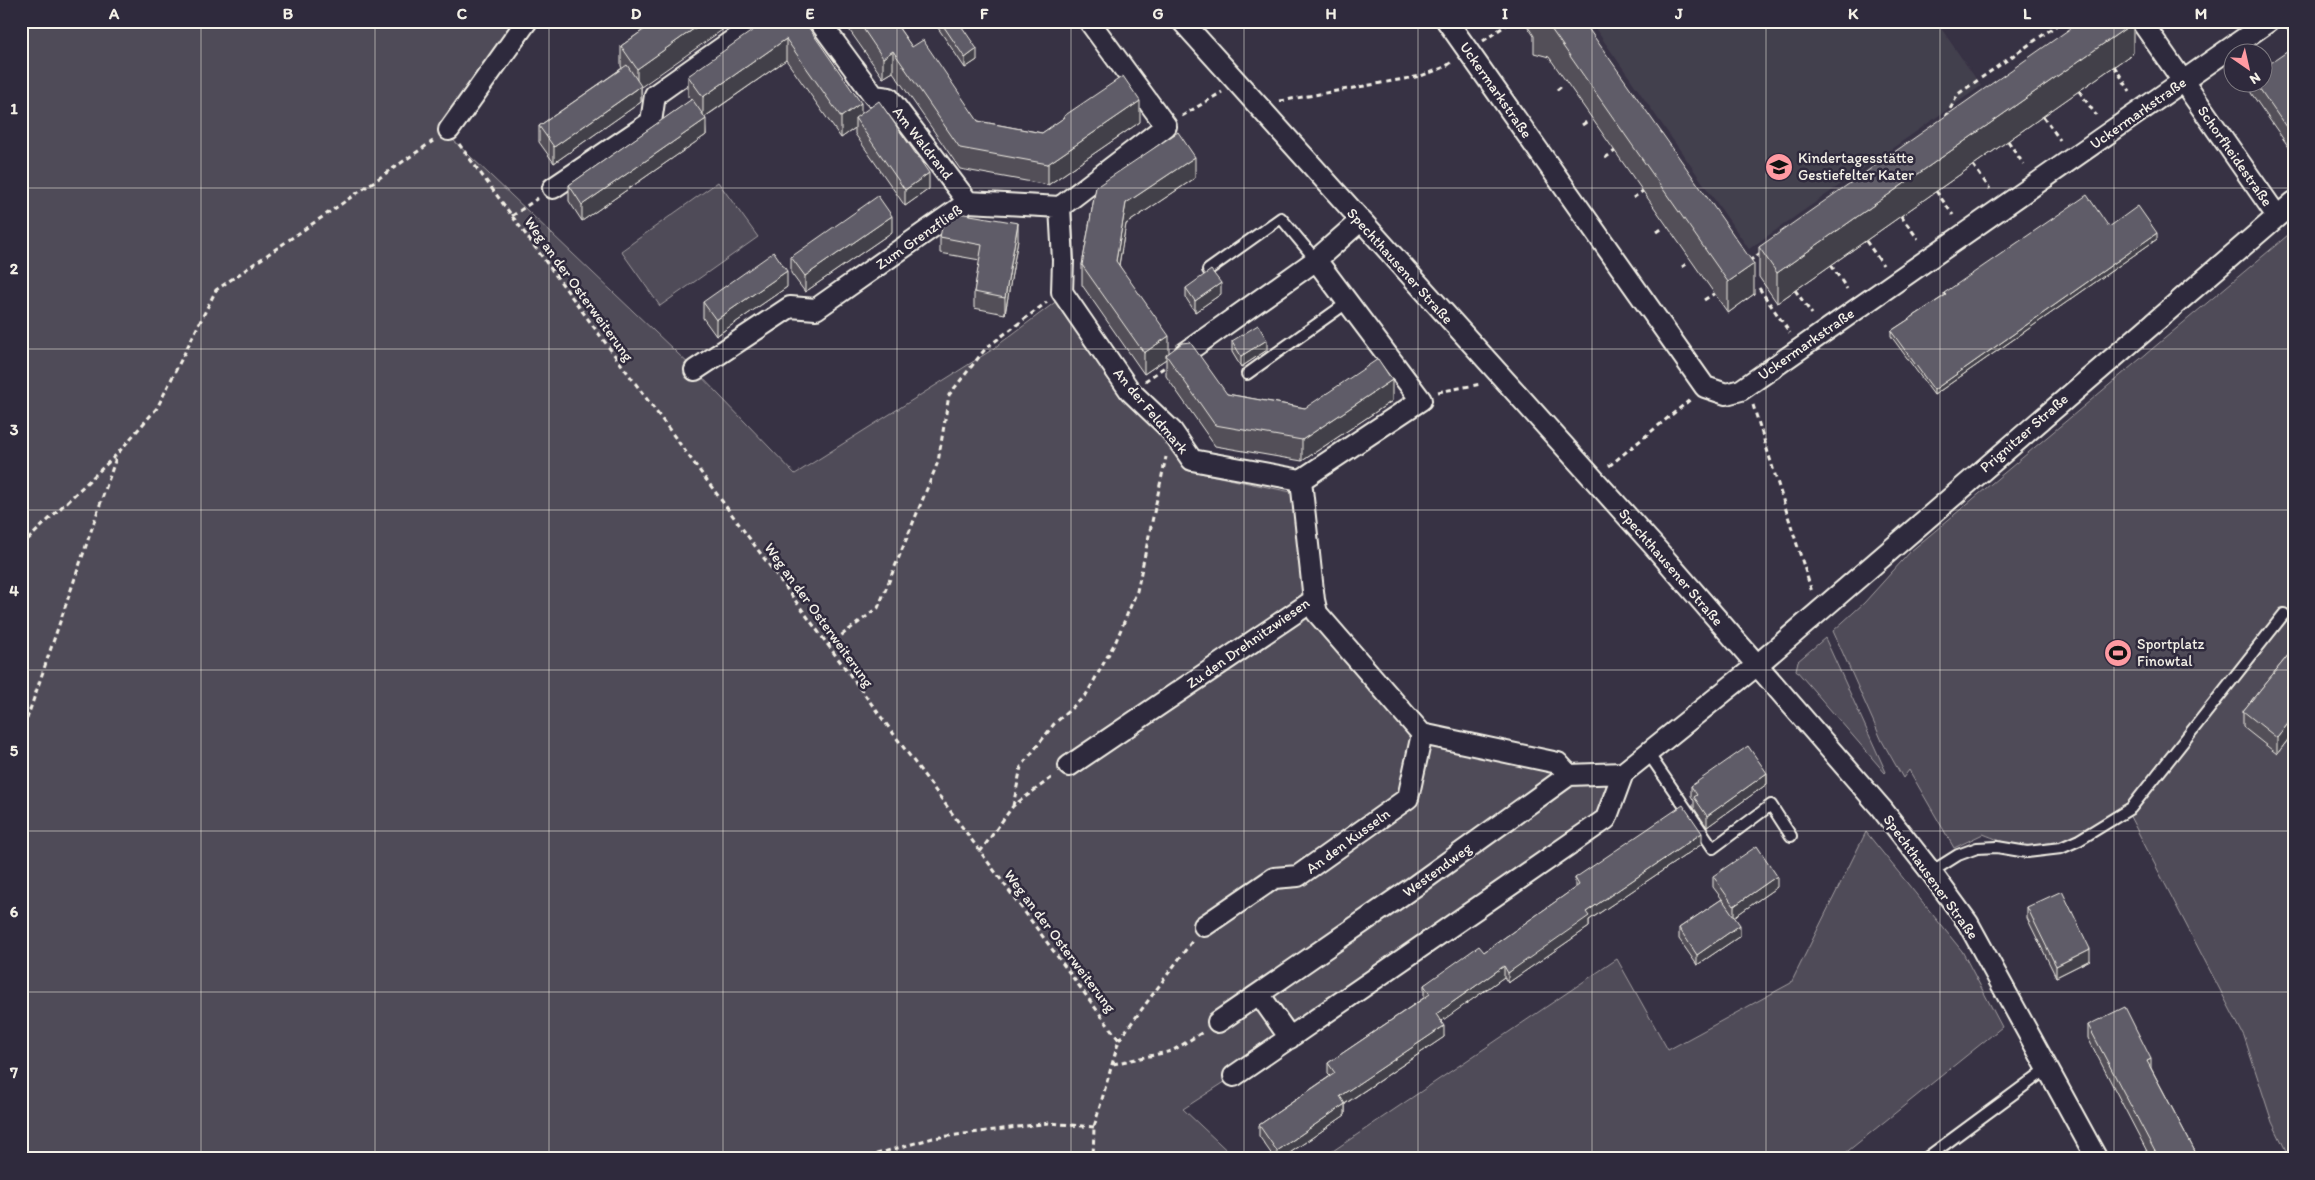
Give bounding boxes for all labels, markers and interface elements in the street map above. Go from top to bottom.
text: A [108,4,120,23]
text: B [283,4,294,23]
text: C [457,4,468,23]
text: D [631,4,642,23]
text: E [806,4,815,23]
text: F [980,4,989,23]
text: G [1152,4,1164,23]
text: H [1325,4,1337,23]
text: I [1502,4,1508,23]
text: J [1674,4,1683,23]
text: K [1848,4,1859,23]
text: L [2023,4,2032,23]
text: M [2195,4,2207,23]
street label: Uckermarkstraße [1456,38,1536,142]
north arrow [2222,42,2272,92]
text: N [2246,69,2264,88]
street label: Uckermarkstraße [2086,73,2190,153]
text: 1 [10,99,18,118]
street label: Schorfheidestraße [2194,102,2276,210]
street label: Am Waldrand [889,103,957,183]
place label: Kindertagesstätte Gestiefelter Kater [1798,149,1914,184]
school or university icon: Kindertagesstätte Gestiefelter Kater [1764,152,1794,182]
street label: Zum Grenzfließ [872,201,966,273]
street label: Spechthausener Straße [1343,204,1457,328]
street label: Weg an der Osterweiterung [521,213,638,365]
text: 2 [10,259,19,278]
street label: Uckermarkstraße [1754,304,1858,384]
street label: An der Feldmark [1110,364,1193,458]
street label: Prignitzer Straße [1976,390,2072,476]
text: 3 [10,420,19,439]
street label: Spechthausener Straße [1615,504,1727,630]
street label: Weg an der Osterweiterung [761,539,878,691]
text: 4 [9,581,19,600]
street label: Zu den Drehnitzwiesen [1183,593,1313,692]
place label: Sportplatz Finowtal [2137,635,2205,670]
sports icon: Sportplatz Finowtal [2103,638,2133,668]
text: 5 [10,741,19,760]
street label: An den Kusseln [1302,804,1394,878]
street label: Spechthausener Straße [1880,811,1982,943]
street label: Westendweg [1399,839,1475,901]
street label: Weg an der Osterweiterung [1000,866,1120,1016]
text: 6 [10,902,19,921]
text: 7 [9,1063,18,1082]

